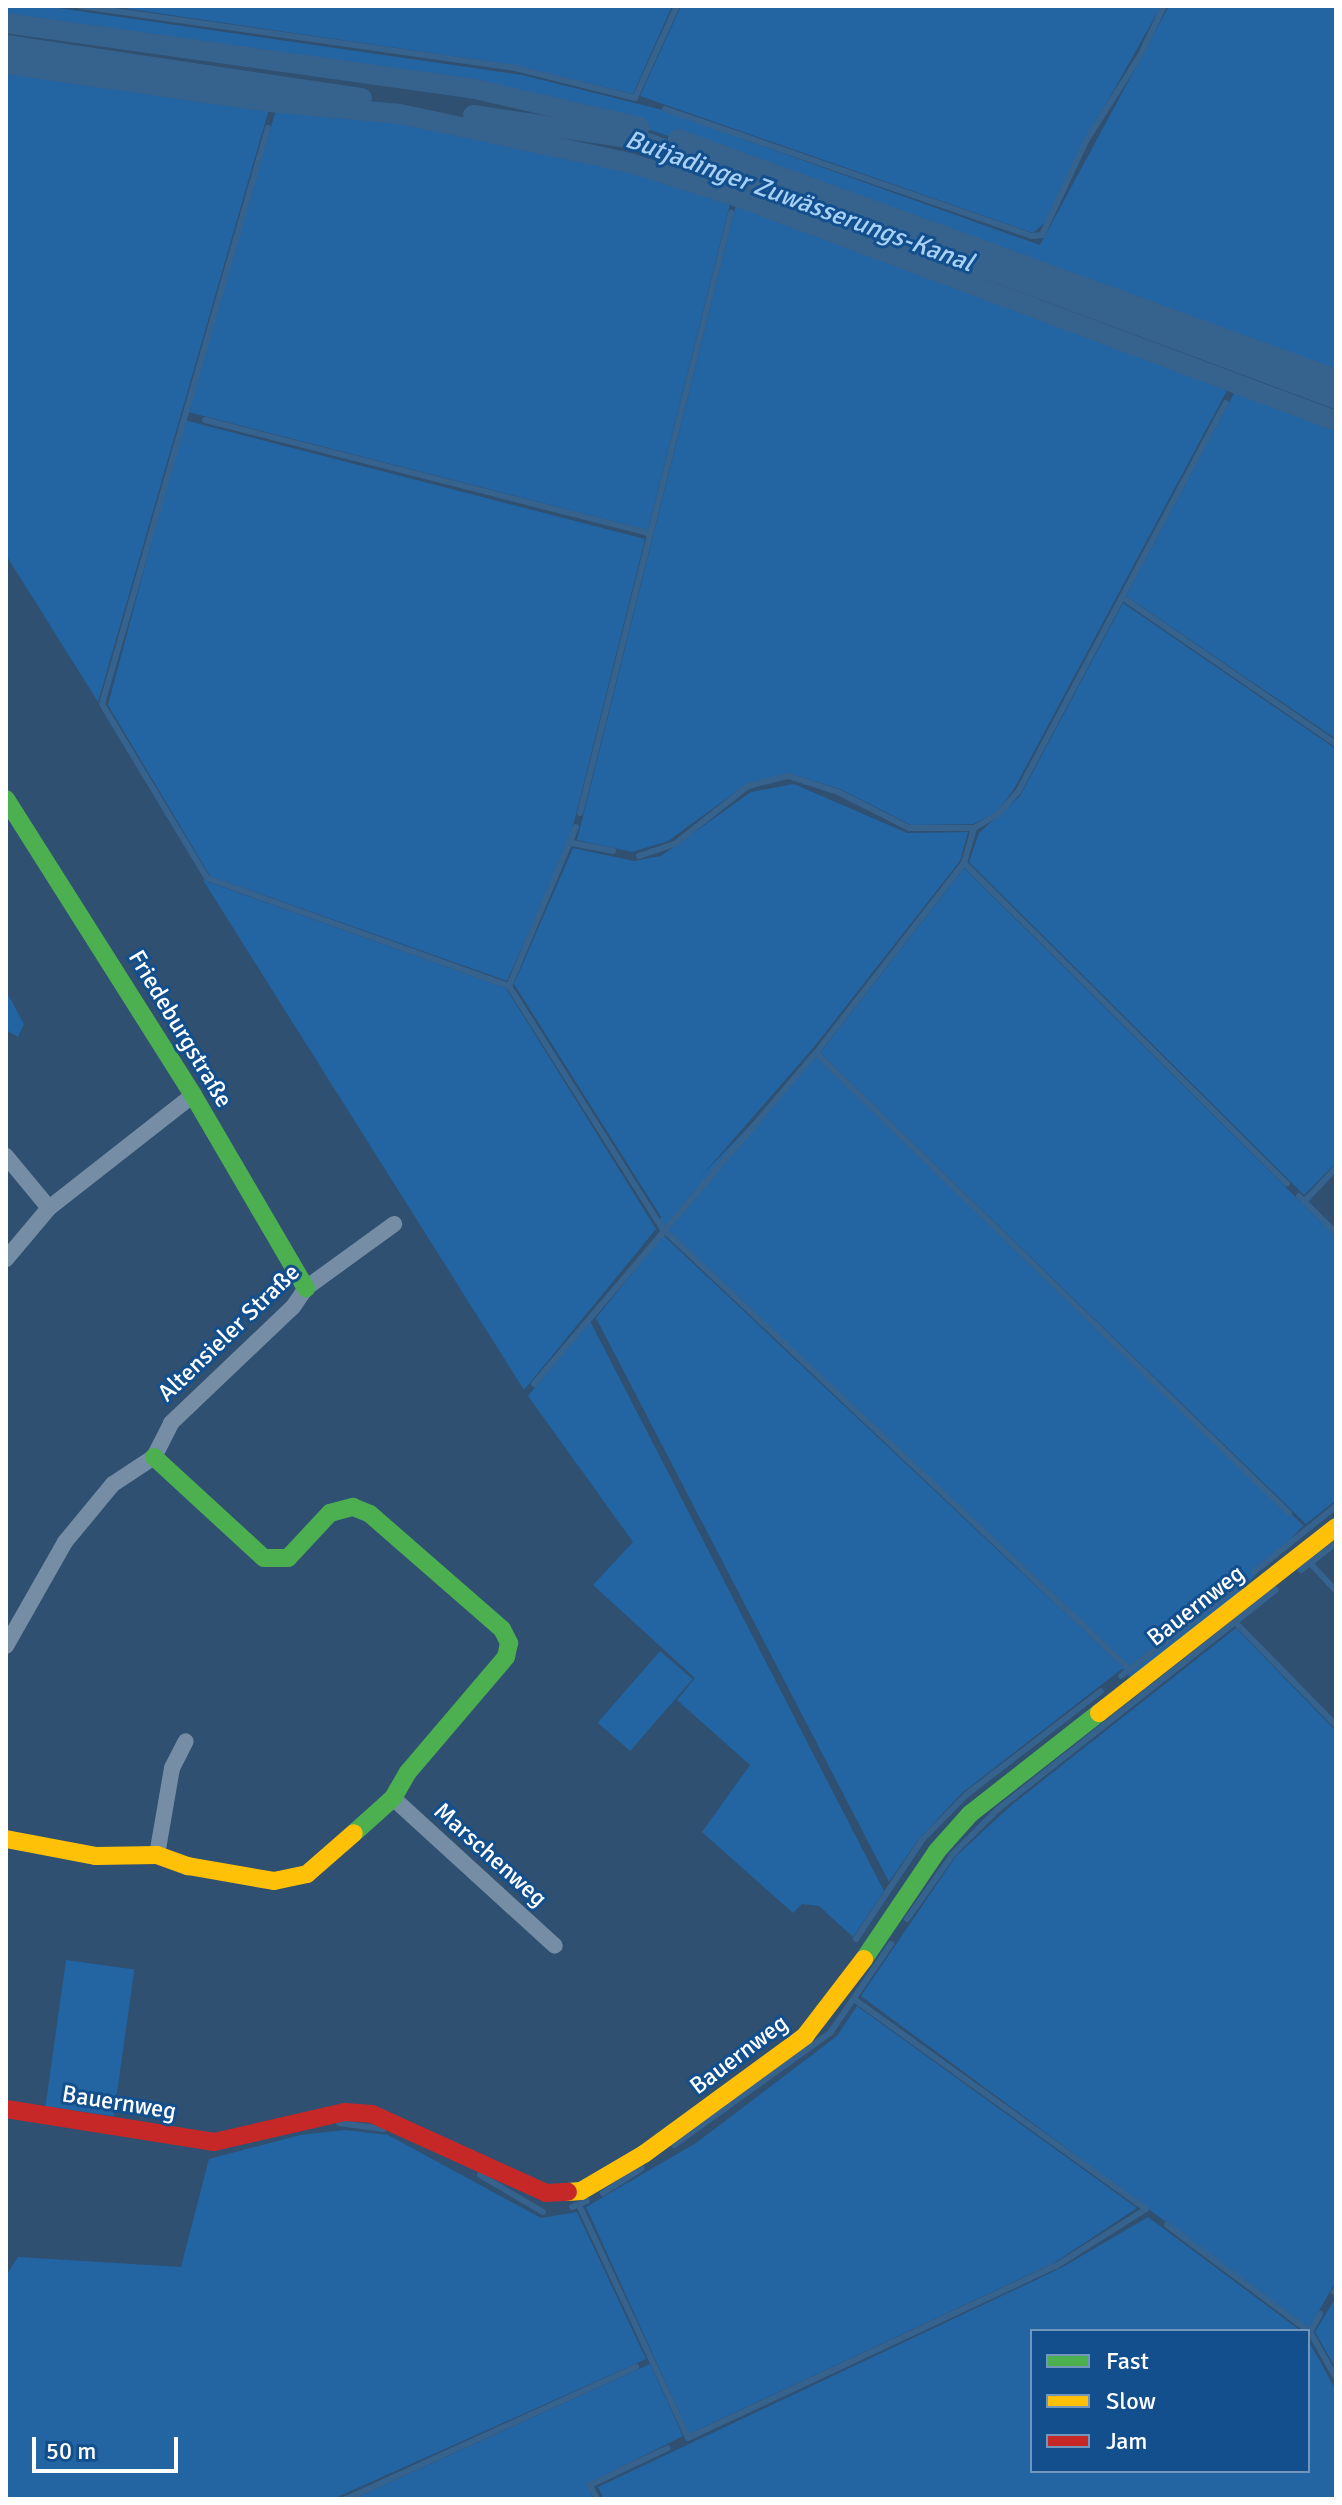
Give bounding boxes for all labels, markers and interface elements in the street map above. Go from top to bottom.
water label: Butjadinger Zuwässerungs-Kanal [621,124,977,280]
street label: Friedeburgstraße [122,945,238,1113]
street label: Altensieler Straße [152,1258,306,1408]
street label: Bauernweg [1142,1559,1250,1653]
street label: Marschenweg [428,1797,552,1913]
street label: Bauernweg [684,2009,794,2101]
street label: Bauernweg [60,2080,178,2126]
legend [1030,2329,1310,2473]
text: Fast [1106,2346,1149,2376]
text: Slow [1106,2386,1156,2416]
scale bar [36,2421,182,2471]
text: Jam [1106,2426,1147,2456]
text: 50 m [46,2436,96,2466]

